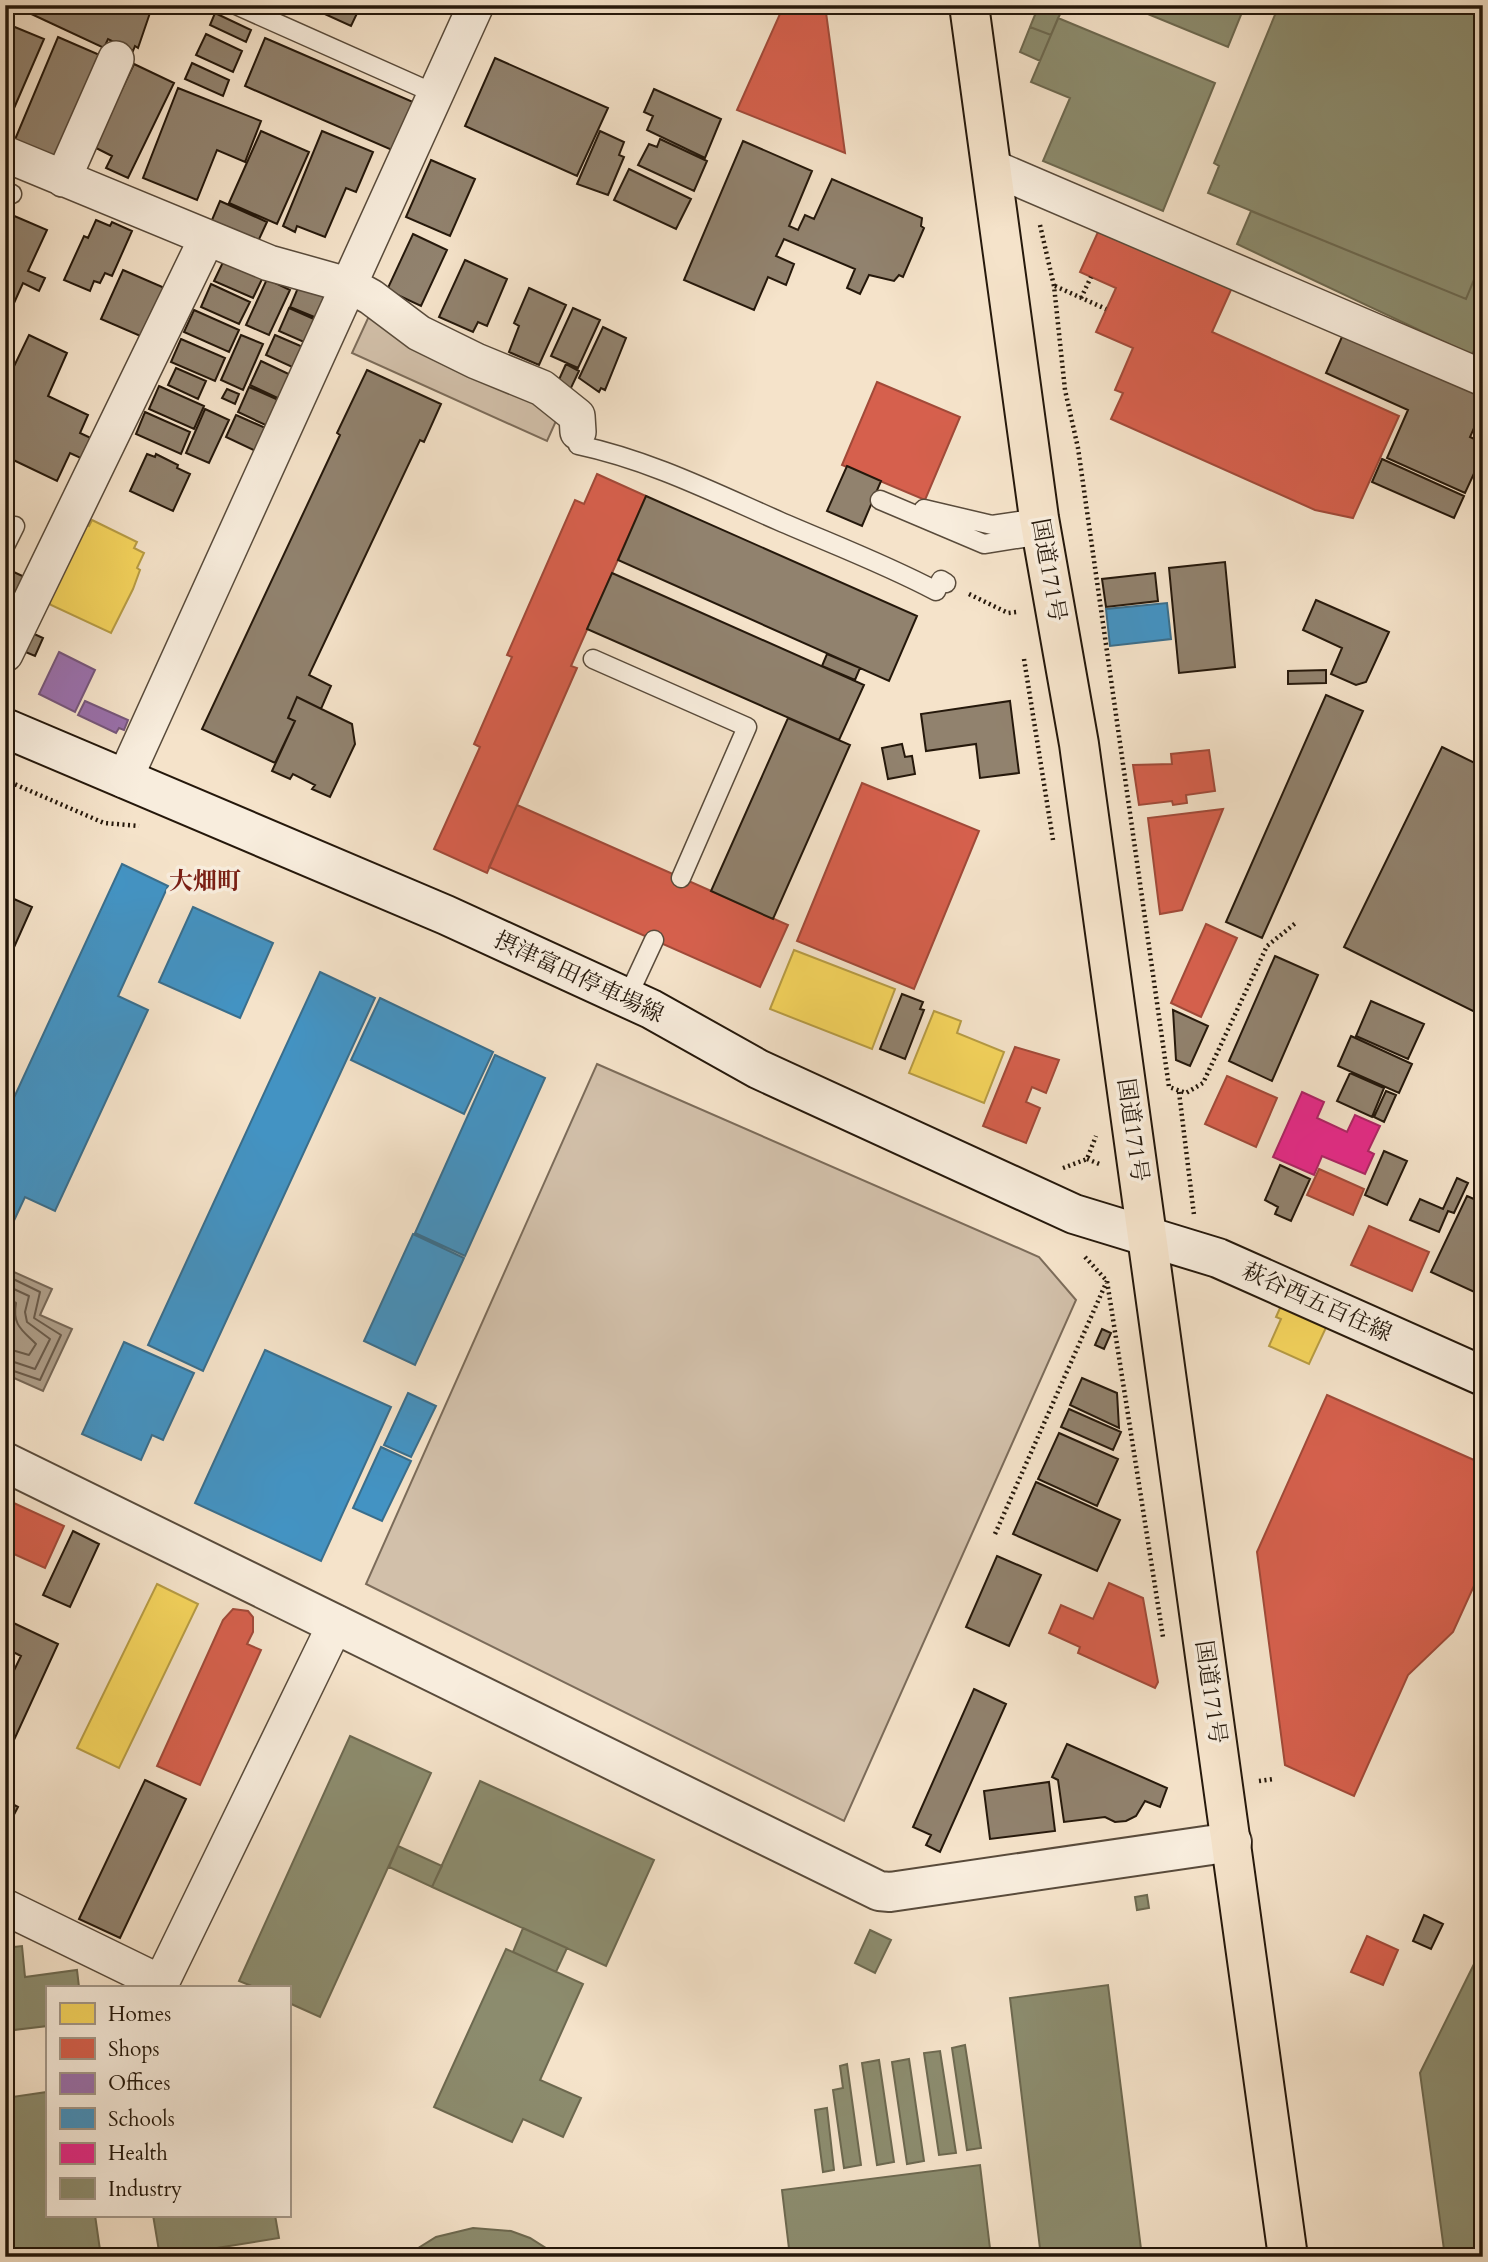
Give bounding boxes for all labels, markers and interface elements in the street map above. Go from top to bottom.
street label: 国道171号 [1025,516,1073,624]
district label: 大畑町 [169,865,241,898]
street label: 摂津富田停車場線 [489,924,669,1030]
street label: 国道171号 [1110,1076,1156,1184]
street label: 萩谷西五百住線 [1237,1255,1397,1349]
street label: 国道171号 [1188,1638,1234,1746]
legend [46,1986,290,2216]
text: Homes [108,2000,171,2029]
text: Shops [108,2035,160,2064]
text: Offices [108,2069,170,2098]
text: Schools [108,2105,175,2134]
text: Health [108,2139,168,2168]
text: Industry [108,2175,182,2204]

